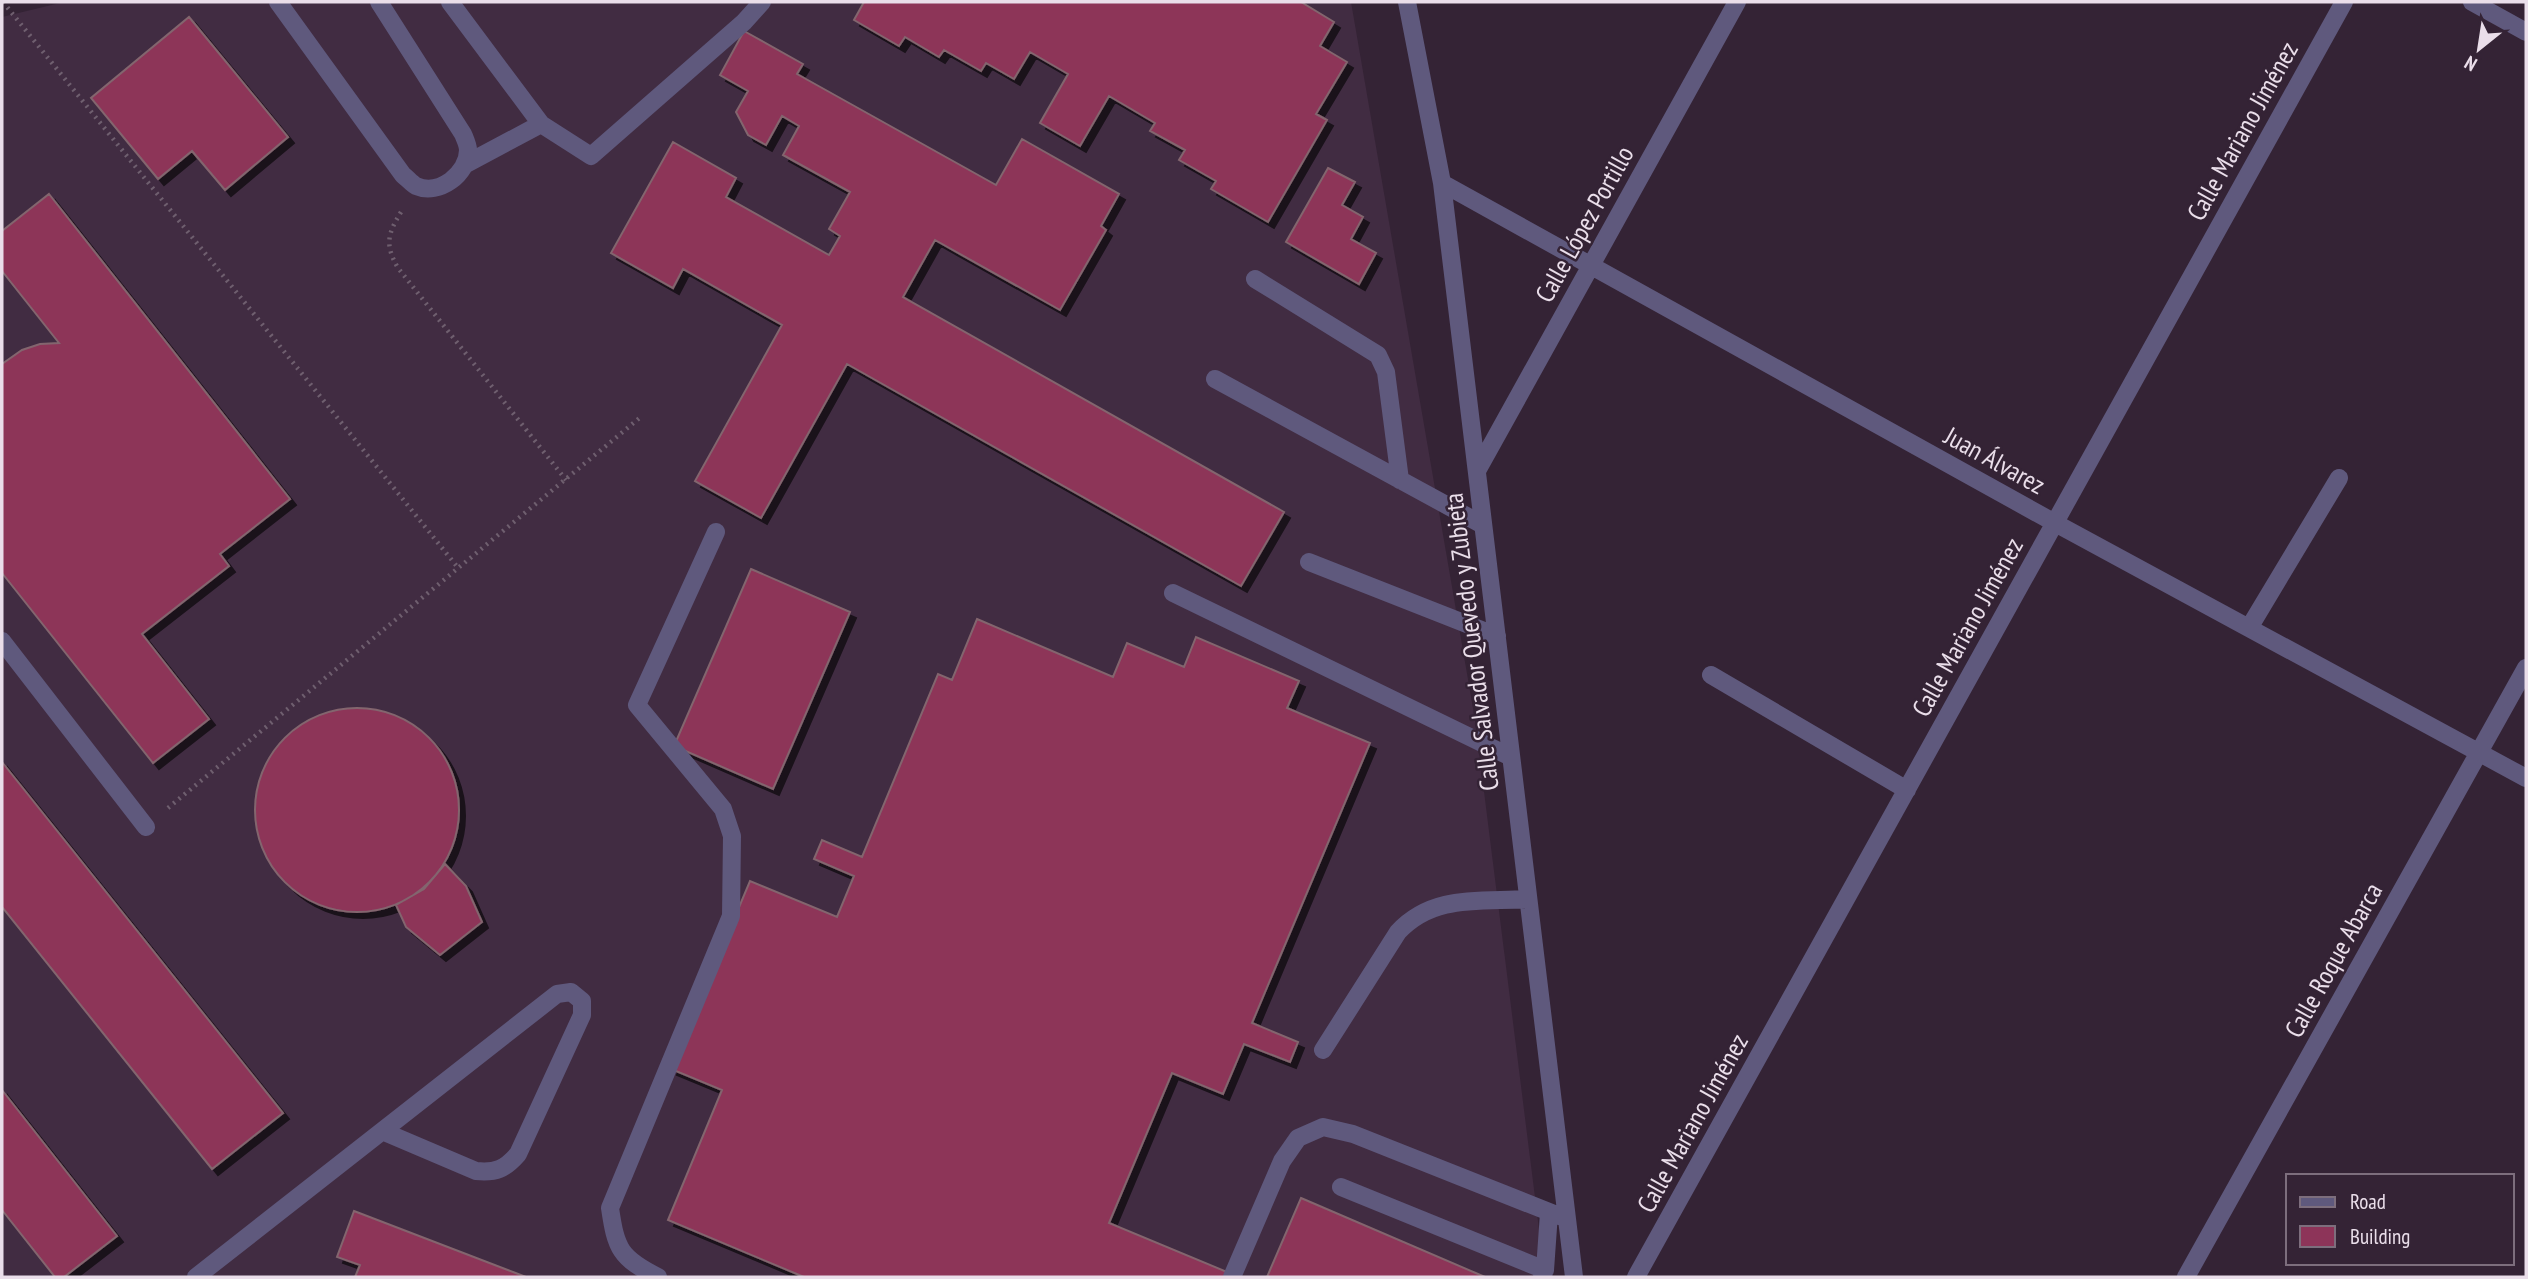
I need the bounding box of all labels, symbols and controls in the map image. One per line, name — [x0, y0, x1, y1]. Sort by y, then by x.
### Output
north arrow — [2444, 14, 2514, 84]
street label: Calle Mariano Jiménez — [2179, 36, 2305, 226]
text: N — [2460, 51, 2481, 77]
street label: Calle López Portillo — [1528, 140, 1640, 308]
street label: Juan Álvarez — [1938, 418, 2051, 501]
street label: Calle Salvador Quevedo y Zubieta — [1436, 491, 1506, 793]
street label: Calle Mariano Jiménez — [1904, 532, 2030, 722]
street label: Calle Roque Abarca — [2277, 877, 2389, 1043]
street label: Calle Mariano Jiménez — [1629, 1028, 1755, 1218]
legend — [2286, 1174, 2514, 1265]
text: Road — [2350, 1188, 2386, 1215]
text: Building — [2350, 1223, 2410, 1250]

